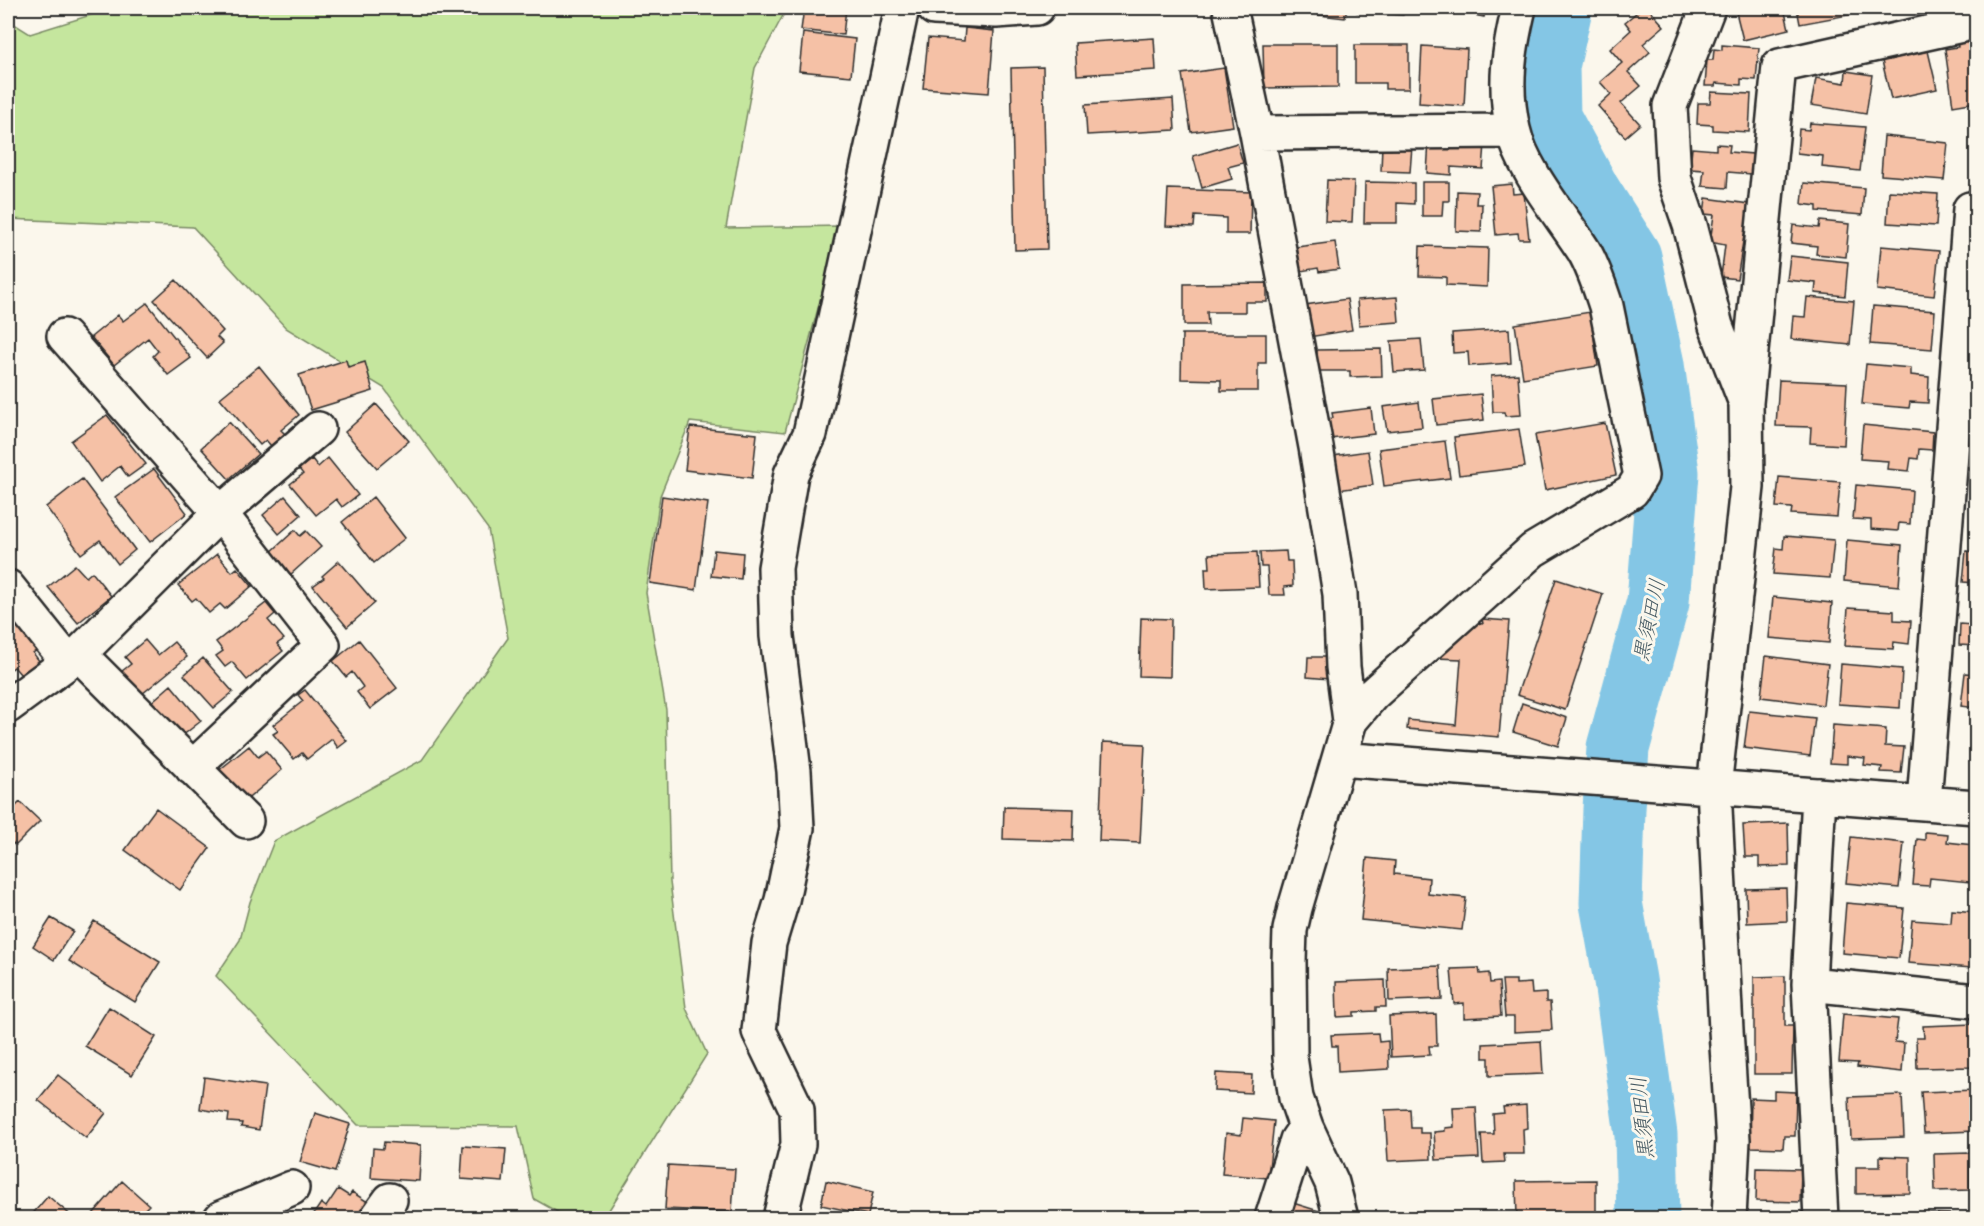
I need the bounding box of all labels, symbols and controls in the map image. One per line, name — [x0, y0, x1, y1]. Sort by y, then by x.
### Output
water label: 黒須田川 — [1627, 576, 1672, 664]
water label: 黒須田川 — [1624, 1075, 1661, 1161]

